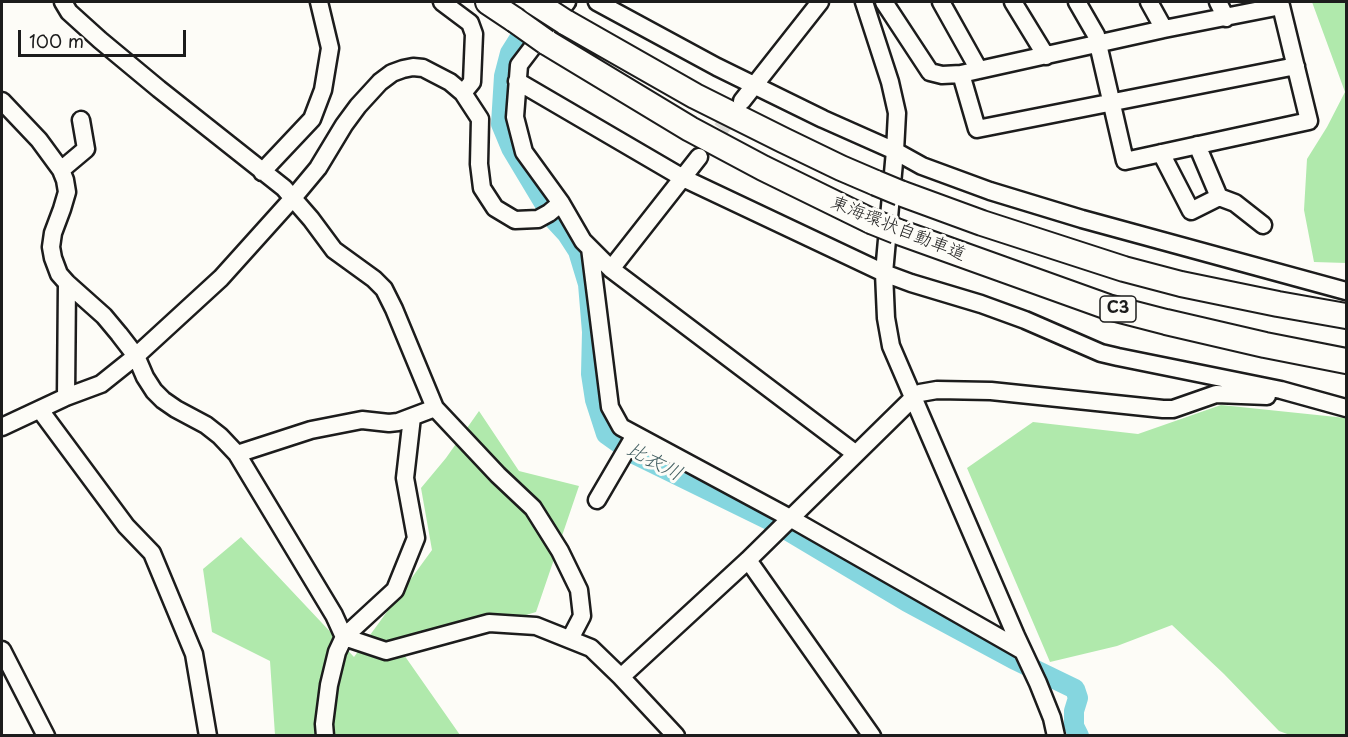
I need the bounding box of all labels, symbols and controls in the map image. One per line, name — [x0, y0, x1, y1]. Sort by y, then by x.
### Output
scale bar — [21, 18, 189, 56]
text: 100 m — [29, 27, 84, 54]
street label: 東海環状自動車道 — [827, 192, 969, 266]
road number: C3 — [1100, 296, 1136, 322]
water label: 比衣川 — [622, 437, 686, 487]

